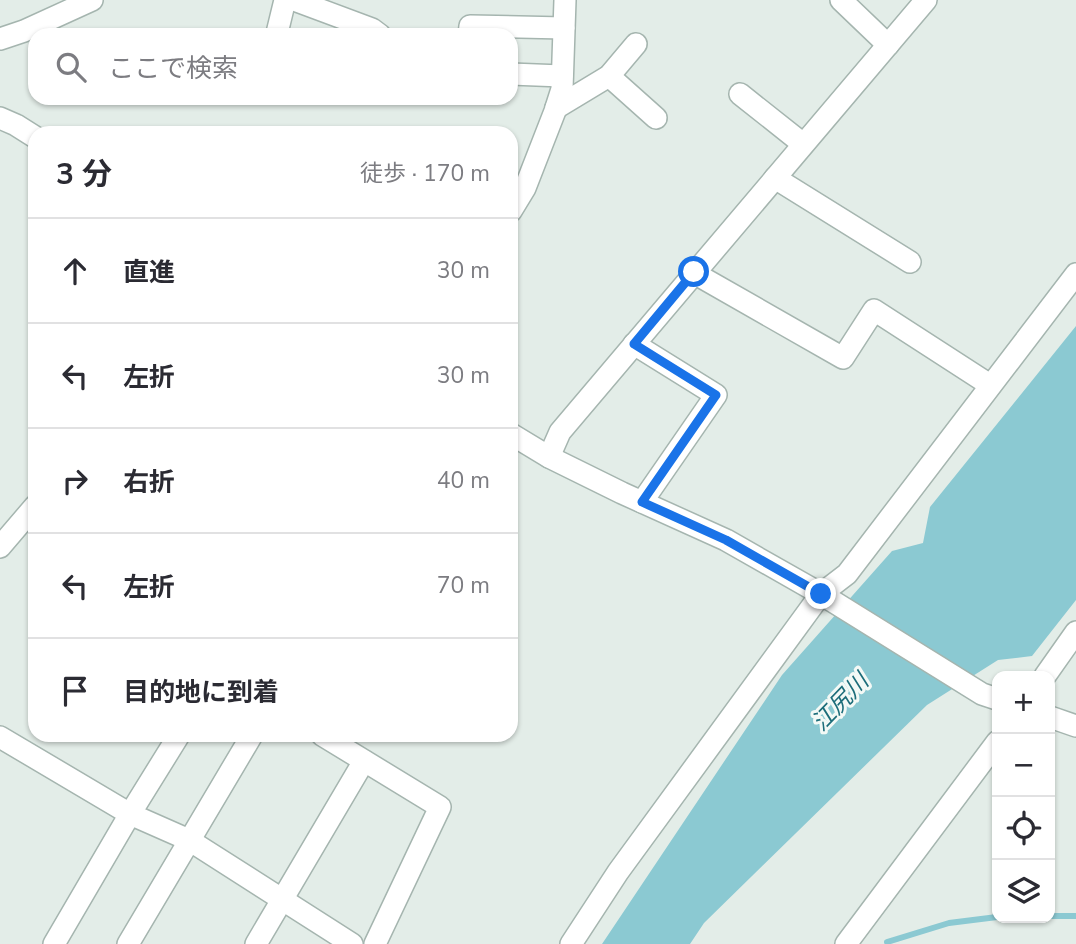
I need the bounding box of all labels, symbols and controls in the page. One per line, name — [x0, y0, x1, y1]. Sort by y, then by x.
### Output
search box — [28, 28, 518, 105]
icon: search — [52, 48, 90, 86]
text: ここで検索 — [108, 51, 238, 86]
text: 3 分 — [56, 154, 112, 195]
text: 徒歩 · 170 m — [360, 158, 490, 189]
icon: ahead — [56, 252, 94, 290]
text: 直進 — [123, 255, 175, 290]
text: 30 m — [437, 255, 490, 286]
route start — [678, 256, 709, 287]
icon: left — [56, 357, 94, 395]
text: 左折 — [123, 360, 175, 395]
text: 30 m — [437, 360, 490, 391]
icon: right — [56, 462, 94, 500]
text: 右折 — [123, 465, 175, 500]
text: 40 m — [437, 465, 490, 496]
icon: left — [56, 567, 94, 605]
text: 左折 — [123, 570, 175, 605]
text: 70 m — [437, 570, 490, 601]
route end — [805, 578, 836, 609]
water label: 江尻川 — [805, 665, 878, 738]
map controls — [992, 671, 1055, 923]
button: + — [992, 671, 1055, 734]
icon: arrive — [56, 672, 94, 710]
text: 目的地に到着 — [123, 675, 279, 710]
button: − — [992, 734, 1055, 797]
button: locate — [992, 797, 1055, 860]
button: layers — [992, 860, 1055, 923]

